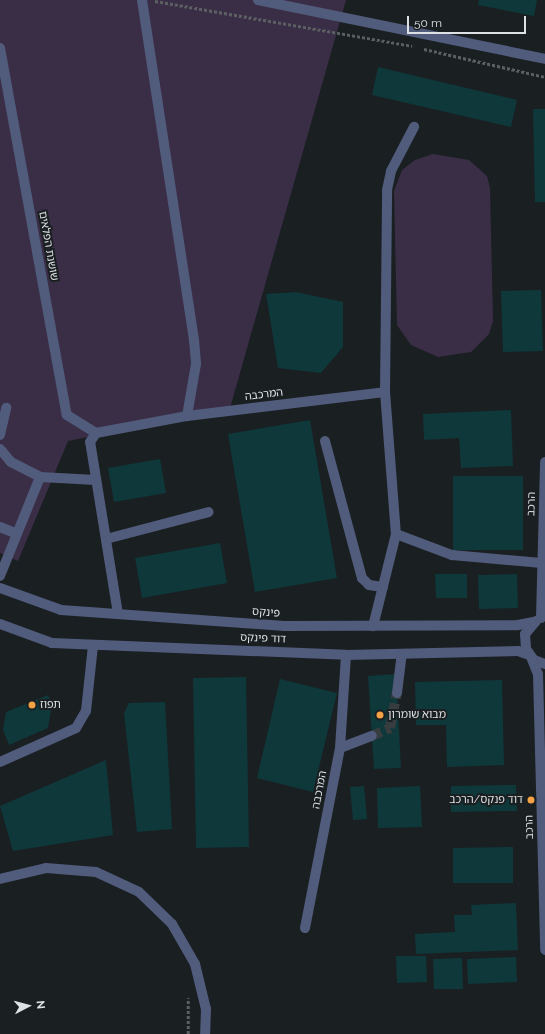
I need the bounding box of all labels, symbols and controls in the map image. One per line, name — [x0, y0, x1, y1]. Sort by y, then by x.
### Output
scale bar — [409, 8, 528, 34]
text: 50 m — [414, 16, 442, 30]
street label: שושנת הפלאים — [35, 210, 61, 282]
street label: המרכבה — [244, 386, 284, 404]
street label: הרכב — [525, 492, 539, 516]
street label: פינקס — [252, 605, 280, 621]
street label: דוד פינקס — [240, 632, 286, 646]
place label: תפוז — [40, 698, 61, 712]
marker: תפוז — [27, 700, 37, 710]
place label: מבוא שומרון — [388, 708, 446, 722]
marker: מבוא שומרון — [375, 710, 385, 720]
street label: המרכבה — [310, 770, 330, 810]
place label: דוד פנקס/הרכב — [449, 793, 523, 807]
marker: דוד פנקס/הרכב — [526, 795, 536, 805]
street label: הרכב — [523, 815, 537, 839]
north arrow — [8, 986, 48, 1026]
text: N — [34, 1000, 47, 1010]

